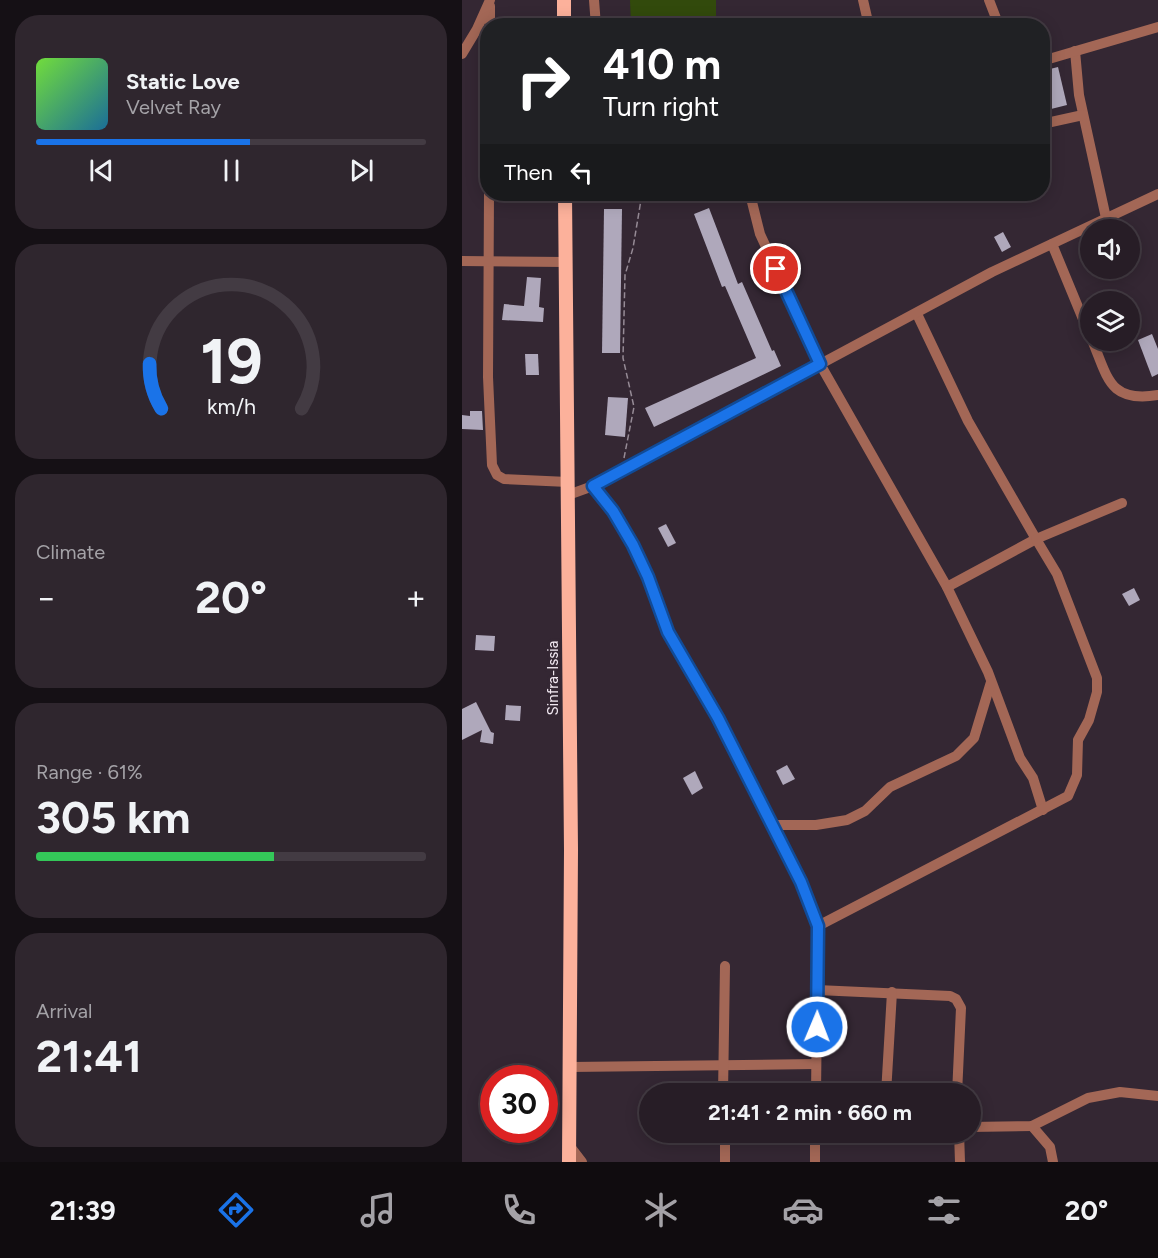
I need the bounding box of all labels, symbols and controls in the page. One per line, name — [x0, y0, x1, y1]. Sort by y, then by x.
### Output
text: 410 m — [603, 39, 721, 90]
icon: right — [504, 42, 582, 120]
text: Static Love — [126, 68, 240, 95]
text: Turn right — [603, 90, 719, 123]
text: Velvet Ray — [126, 95, 221, 119]
icon: previous — [85, 154, 118, 187]
icon: pause — [215, 154, 248, 187]
icon: next — [345, 154, 378, 187]
icon: left — [565, 156, 598, 189]
text: Then — [504, 159, 553, 186]
map controls — [1080, 219, 1140, 351]
button: sound — [1080, 219, 1140, 279]
pin — [750, 243, 801, 294]
icon: arrive — [759, 252, 792, 285]
button: layers — [1080, 291, 1140, 351]
text: 19 — [200, 324, 262, 399]
text: km/h — [207, 394, 255, 419]
text: Climate — [36, 540, 105, 564]
text: 20° — [195, 570, 267, 624]
text: − — [36, 578, 57, 617]
text: + — [405, 578, 426, 617]
street label: Sinfra-Issia — [544, 641, 562, 715]
text: Range · 61% — [36, 760, 143, 784]
text: 305 km — [36, 790, 191, 844]
position arrow — [785, 995, 849, 1059]
text: Arrival — [36, 999, 92, 1023]
text: 21:41 — [36, 1029, 142, 1083]
speed limit sign: 30 — [480, 1065, 558, 1143]
text: 21:41 · 2 min · 660 m — [708, 1099, 912, 1126]
icon: directions — [215, 1189, 257, 1231]
icon: music — [357, 1189, 399, 1231]
icon: phone — [498, 1189, 540, 1231]
icon: climate — [640, 1189, 682, 1231]
icon: car — [782, 1189, 824, 1231]
icon: filters — [923, 1189, 965, 1231]
text: 21:39 — [50, 1194, 116, 1227]
text: 20° — [1065, 1194, 1108, 1227]

